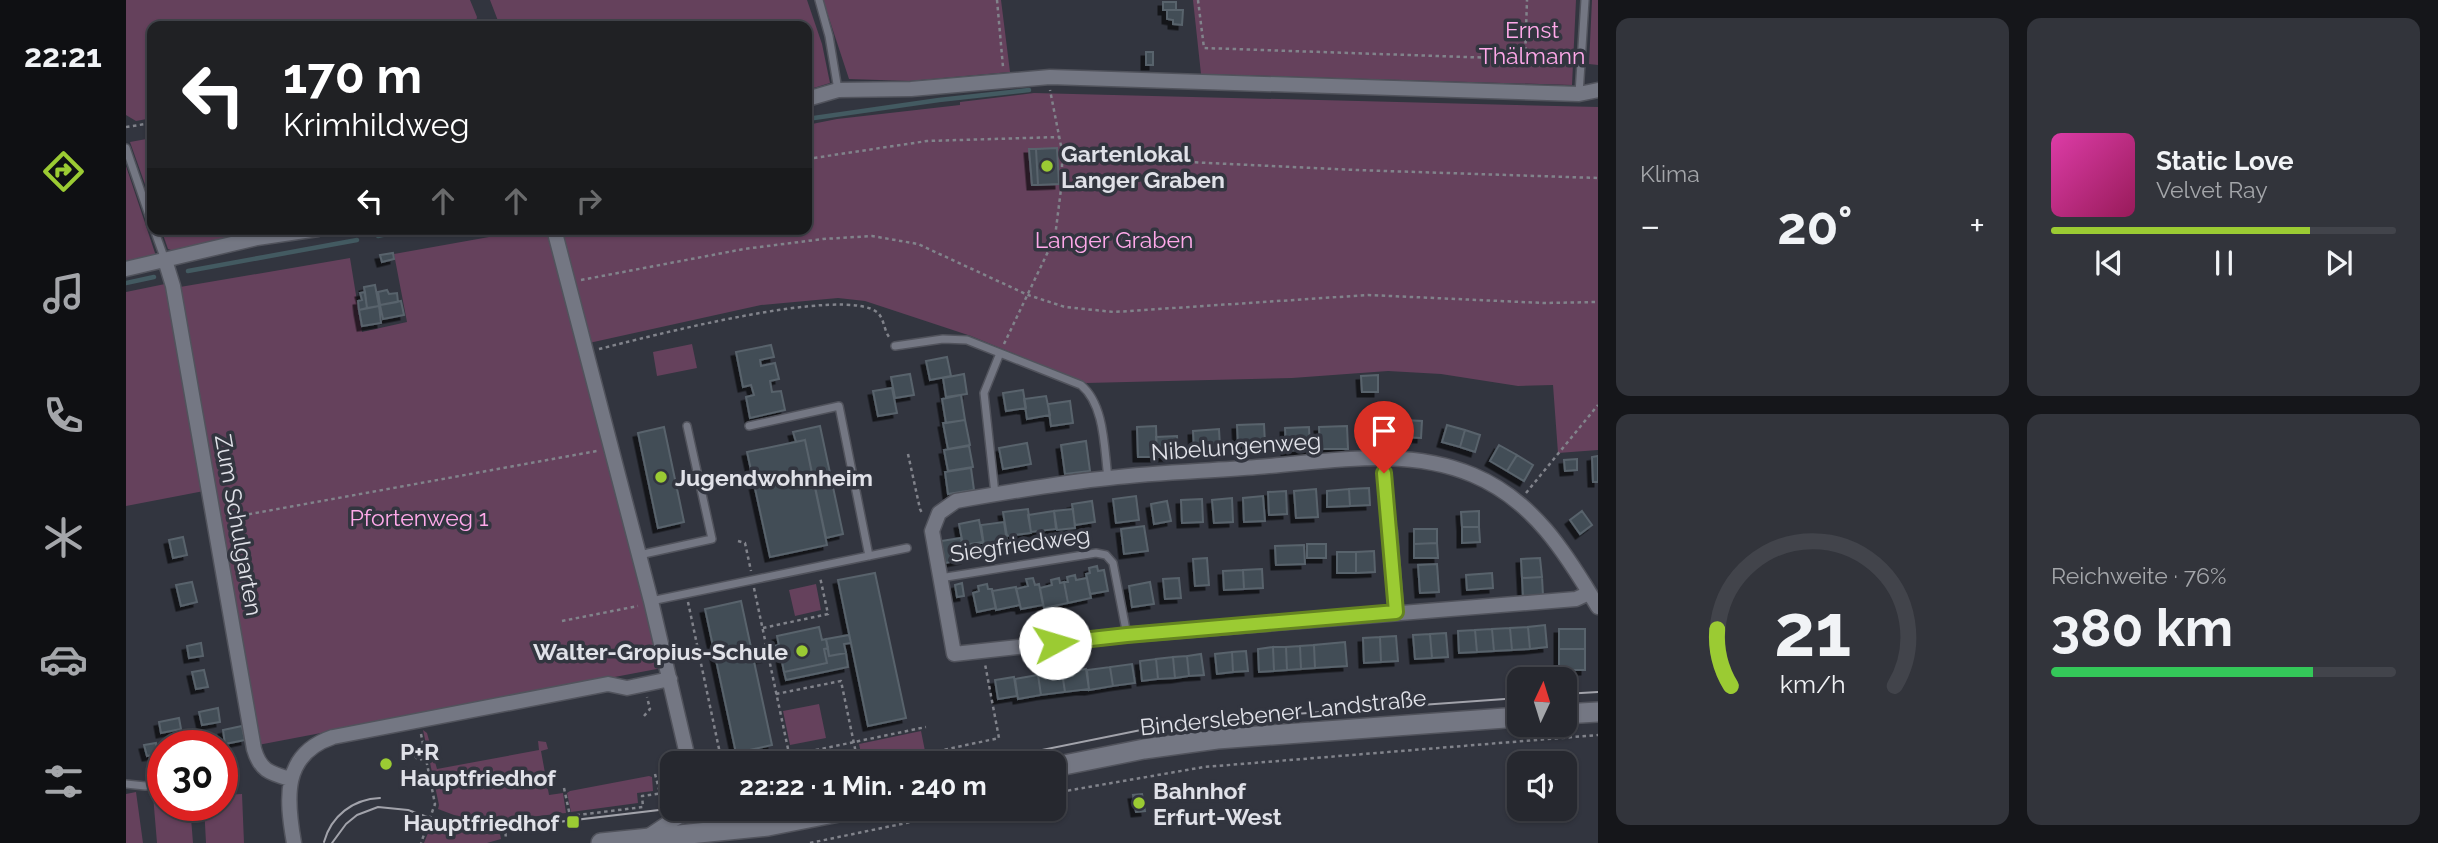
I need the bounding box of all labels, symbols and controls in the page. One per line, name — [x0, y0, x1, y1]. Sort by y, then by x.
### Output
park label: Ernst Thälmann — [1479, 16, 1585, 69]
text: 22:21 — [24, 37, 102, 74]
text: 170 m — [283, 47, 422, 104]
icon: left — [168, 49, 259, 140]
text: Krimhildweg — [283, 106, 469, 143]
place label: Gartenlokal Langer Graben — [1061, 140, 1225, 193]
text: Static Love — [2156, 146, 2294, 176]
icon: directions — [39, 147, 88, 196]
marker: Gartenlokal Langer Graben — [1039, 158, 1055, 174]
text: Klima — [1640, 160, 1700, 187]
text: Velvet Ray — [2156, 176, 2268, 203]
icon: left — [351, 182, 389, 220]
icon: ahead — [424, 182, 462, 220]
icon: ahead — [497, 182, 535, 220]
icon: right — [570, 182, 608, 220]
text: 20° — [1777, 195, 1853, 256]
text: − — [1640, 203, 1660, 248]
text: + — [1969, 203, 1985, 248]
park label: Langer Graben — [1035, 226, 1193, 253]
icon: previous — [2090, 244, 2128, 282]
icon: pause — [2205, 244, 2243, 282]
icon: next — [2320, 244, 2358, 282]
icon: music — [39, 269, 88, 318]
icon: phone — [39, 391, 88, 440]
pin — [1354, 401, 1414, 473]
icon: arrive — [1365, 412, 1403, 450]
street label: Nibelungenweg — [1150, 427, 1322, 465]
street label: Zum Schulgarten — [210, 432, 268, 618]
place label: Jugendwohnheim — [675, 464, 873, 491]
marker: Jugendwohnheim — [653, 469, 669, 485]
park label: Pfortenweg 1 — [349, 504, 489, 531]
icon: climate — [39, 513, 88, 562]
street label: Siegfriedweg — [948, 521, 1092, 567]
text: Reichweite · 76% — [2051, 562, 2226, 589]
text: 21 — [1774, 588, 1851, 673]
text: 380 km — [2051, 597, 2233, 658]
position arrow — [1018, 606, 1092, 680]
icon: car — [39, 635, 88, 684]
place label: Walter-Gropius-Schule — [533, 638, 788, 665]
marker: Walter-Gropius-Schule — [794, 643, 810, 659]
north arrow — [1507, 667, 1577, 737]
map controls — [1507, 667, 1577, 821]
text: km/h — [1780, 668, 1845, 698]
street label: Binderslebener Landstraße — [1139, 684, 1427, 740]
speed limit sign: 30 — [147, 730, 238, 821]
place label: P+R Hauptfriedhof — [400, 738, 557, 791]
button: sound — [1507, 751, 1577, 821]
marker: P+R Hauptfriedhof — [378, 756, 394, 772]
icon: filters — [39, 757, 88, 806]
text: 22:22 · 1 Min. · 240 m — [739, 771, 987, 801]
place label: Bahnhof Erfurt-West — [1153, 777, 1282, 830]
marker: Bahnhof Erfurt-West — [1131, 795, 1147, 811]
place label: Hauptfriedhof — [403, 809, 560, 836]
marker: Hauptfriedhof — [565, 814, 581, 830]

